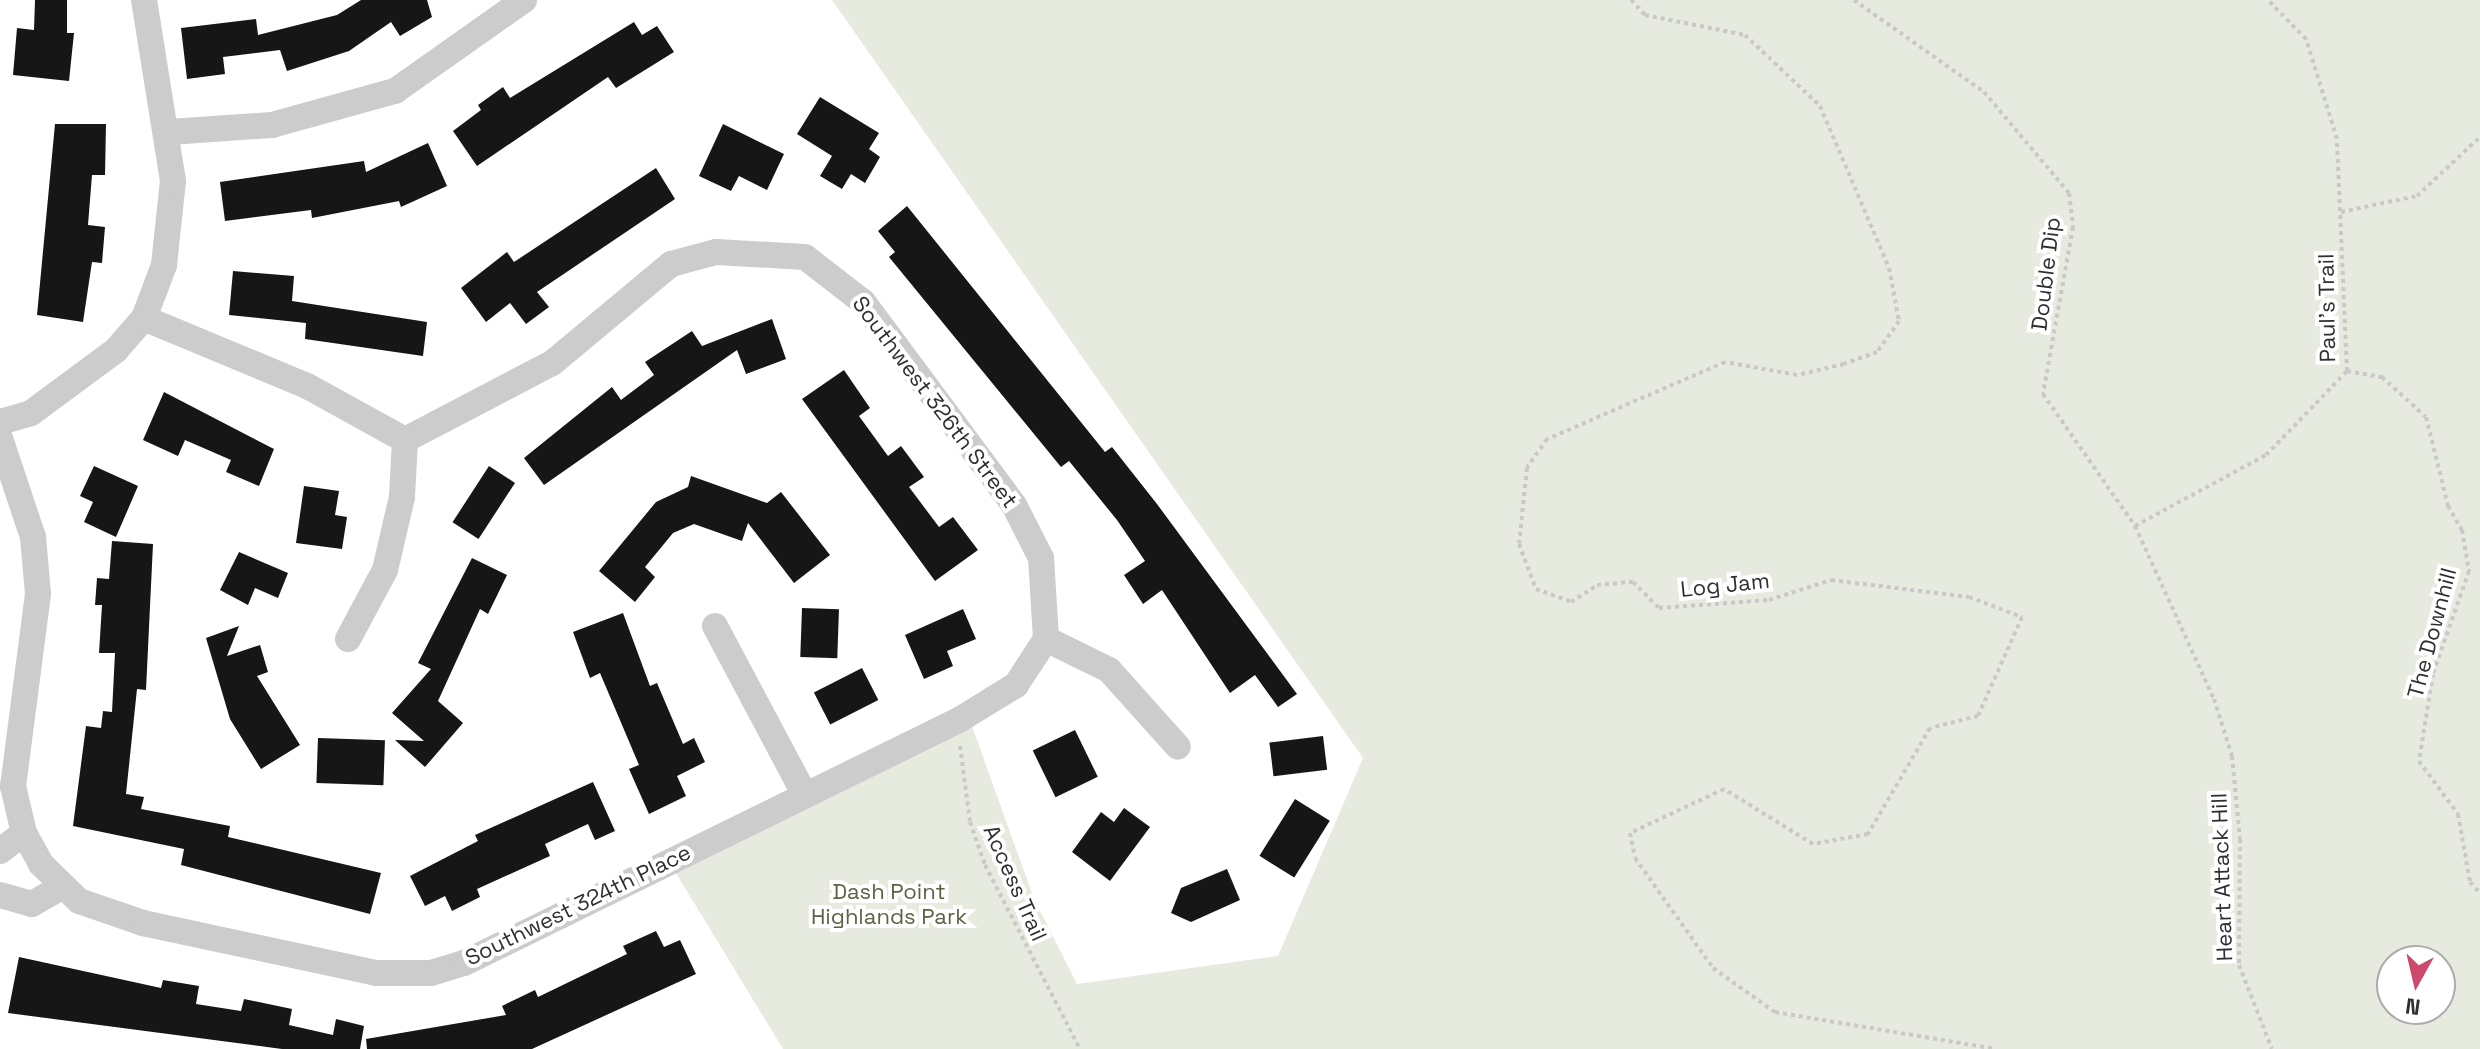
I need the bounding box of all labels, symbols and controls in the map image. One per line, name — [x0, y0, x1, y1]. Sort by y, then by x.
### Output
street label: Double Dip — [2026, 216, 2066, 332]
street label: Paul's Trail — [2313, 253, 2341, 363]
street label: Southwest 326th Street — [847, 291, 1023, 513]
street label: The Downhill — [2402, 565, 2462, 701]
street label: Log Jam — [1679, 567, 1771, 603]
street label: Heart Attack Hill — [2206, 792, 2238, 962]
street label: Access Trail — [978, 821, 1052, 945]
street label: Southwest 324th Place — [461, 839, 695, 971]
park label: Dash Point Highlands Park — [811, 878, 967, 930]
north arrow — [2376, 945, 2456, 1025]
text: N — [2404, 992, 2422, 1022]

